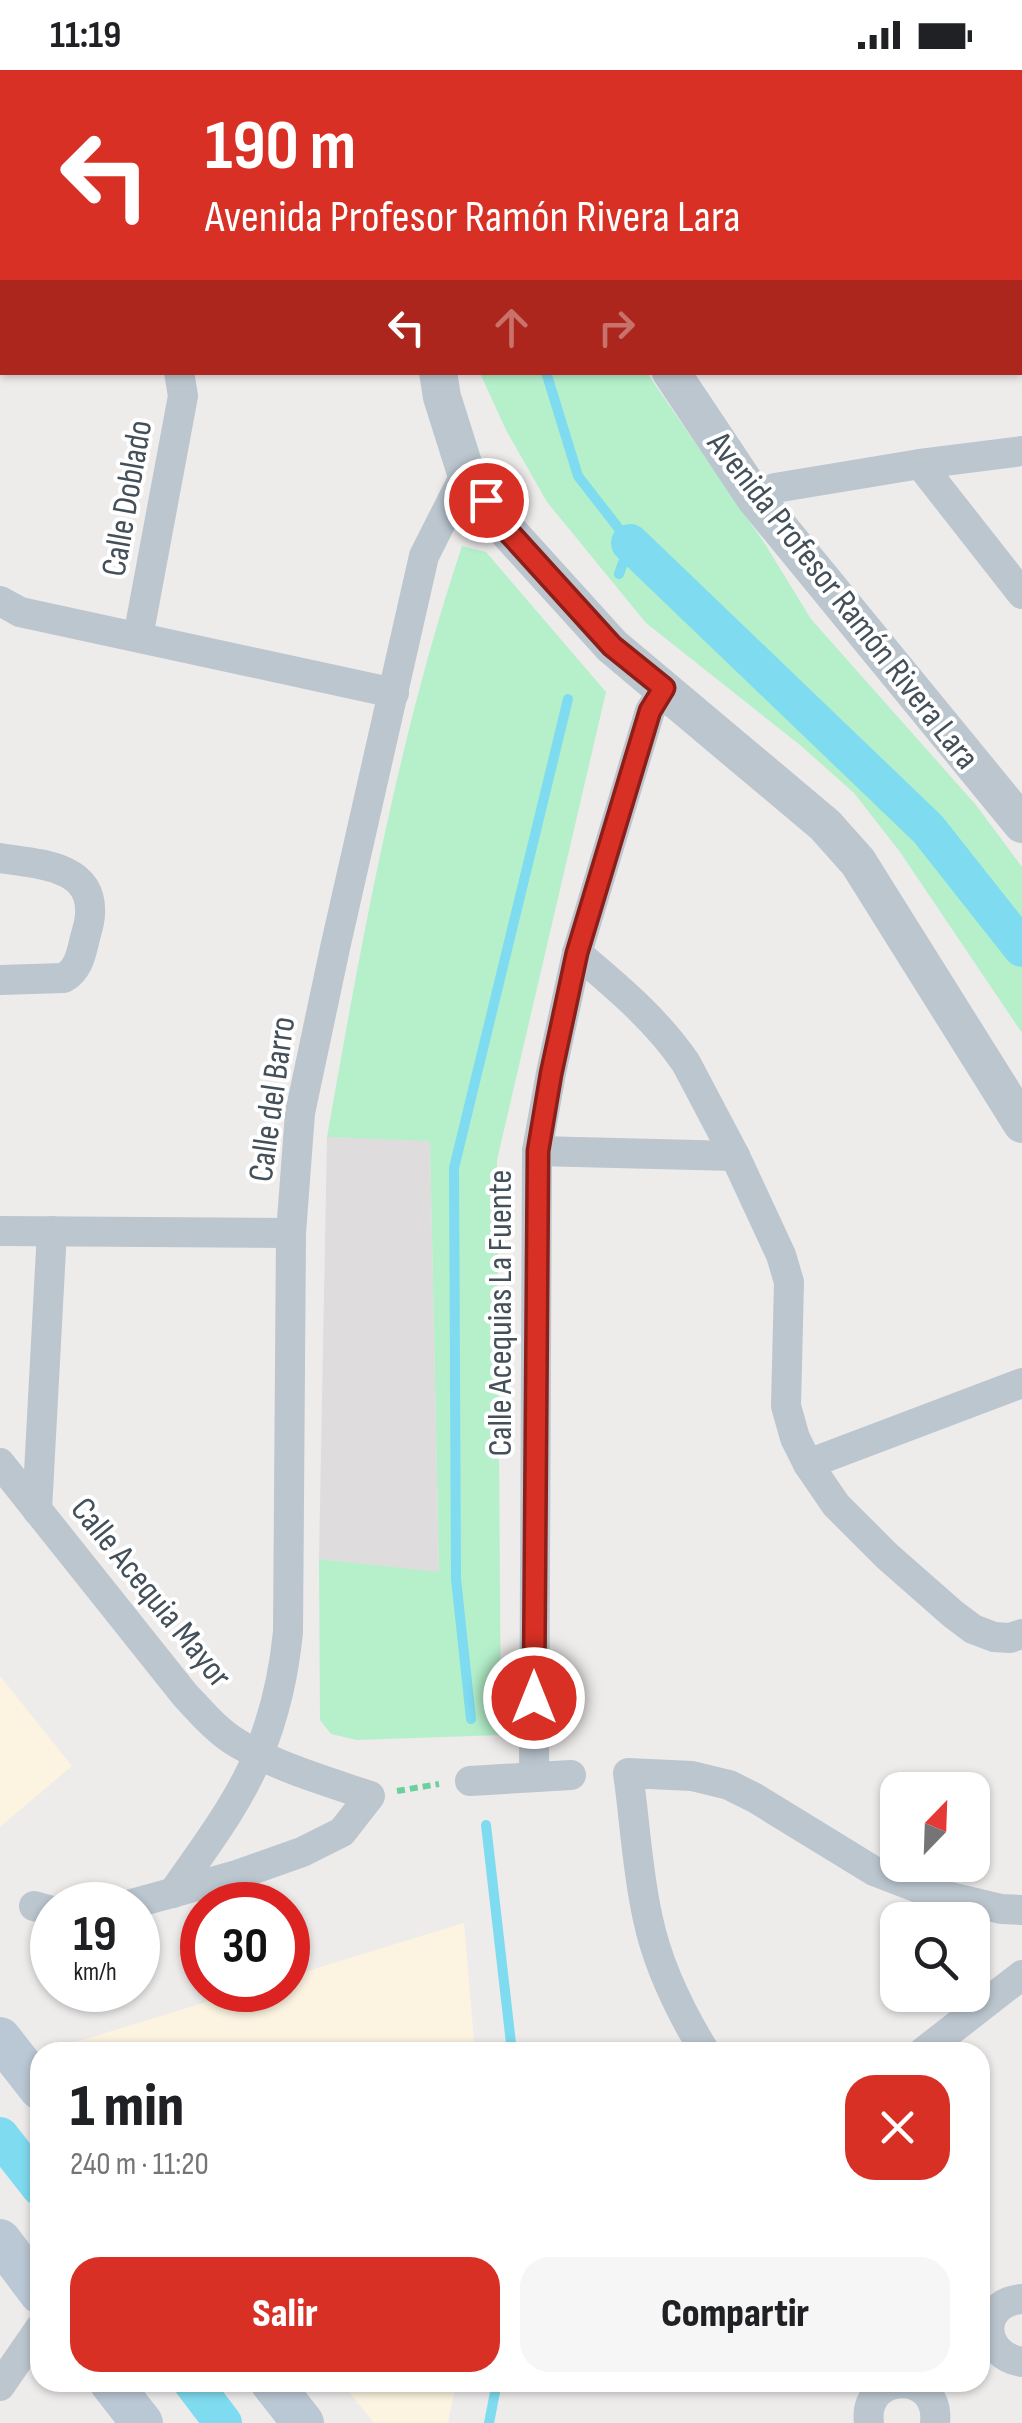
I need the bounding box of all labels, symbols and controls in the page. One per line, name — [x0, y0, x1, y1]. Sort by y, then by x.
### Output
text: 11:19 — [50, 13, 121, 58]
text: 190 m — [205, 105, 356, 189]
icon: left — [40, 110, 170, 240]
text: Avenida Profesor Ramón Rivera Lara — [205, 190, 740, 245]
icon: left — [379, 300, 434, 355]
icon: ahead — [484, 300, 539, 355]
icon: right — [589, 300, 644, 355]
street label: Calle Doblado — [93, 417, 162, 580]
street label: Avenida Profesor Ramón Rivera Lara — [697, 423, 988, 778]
pin — [444, 458, 529, 543]
icon: arrive — [459, 473, 514, 528]
street label: Calle del Barro — [240, 1014, 305, 1185]
street label: Calle Acequias La Fuente — [479, 1170, 522, 1456]
street label: Calle Acequia Mayor — [61, 1489, 241, 1697]
position arrow — [482, 1646, 586, 1750]
north arrow — [880, 1772, 990, 1882]
map controls — [880, 1772, 990, 2012]
speed limit sign: 30 — [180, 1882, 310, 2012]
button: search — [880, 1902, 990, 2012]
text: 19 — [73, 1905, 117, 1965]
text: km/h — [73, 1957, 117, 1988]
text: 1 min — [70, 2071, 184, 2143]
button: close — [845, 2075, 950, 2180]
text: 240 m · 11:20 — [70, 2145, 209, 2184]
button: Salir — [70, 2257, 500, 2372]
button: Compartir — [520, 2257, 950, 2372]

